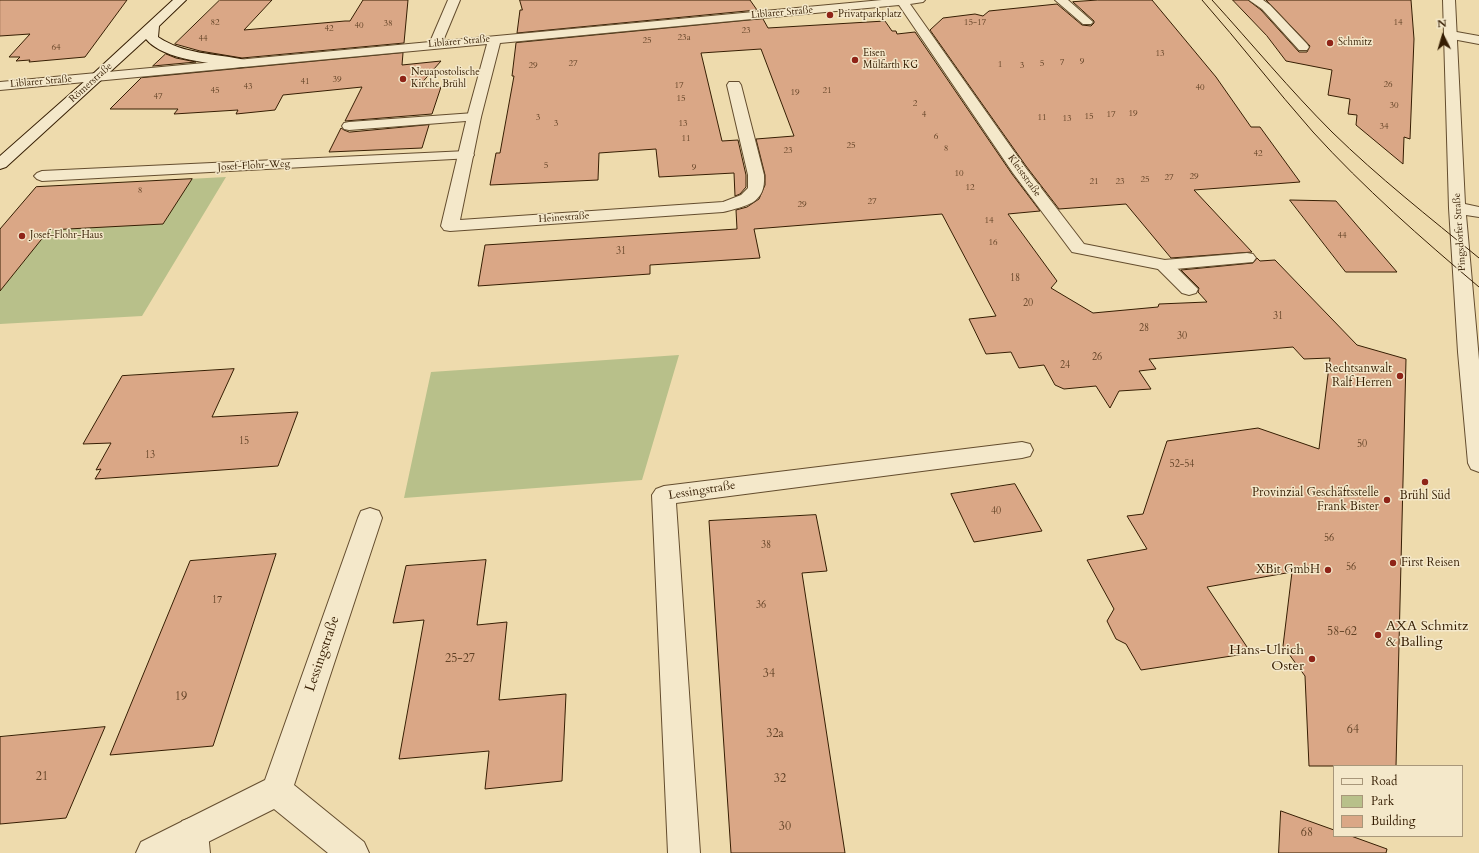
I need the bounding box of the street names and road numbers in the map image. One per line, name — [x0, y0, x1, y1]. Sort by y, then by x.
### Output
street label: Liblarer Straße — [750, 4, 814, 22]
street label: Liblarer Straße — [427, 33, 491, 51]
street label: Römerstraße — [67, 60, 115, 106]
street label: Liblarer Straße — [9, 73, 73, 91]
street label: Kleiststraße — [1005, 153, 1043, 199]
street label: Josef-Flohr-Weg — [217, 158, 291, 174]
street label: Pingsdorfer Straße — [1451, 193, 1469, 271]
street label: Heinestraße — [538, 210, 590, 226]
street label: Lessingstraße — [667, 479, 737, 503]
street label: Lessingstraße — [302, 614, 344, 694]

